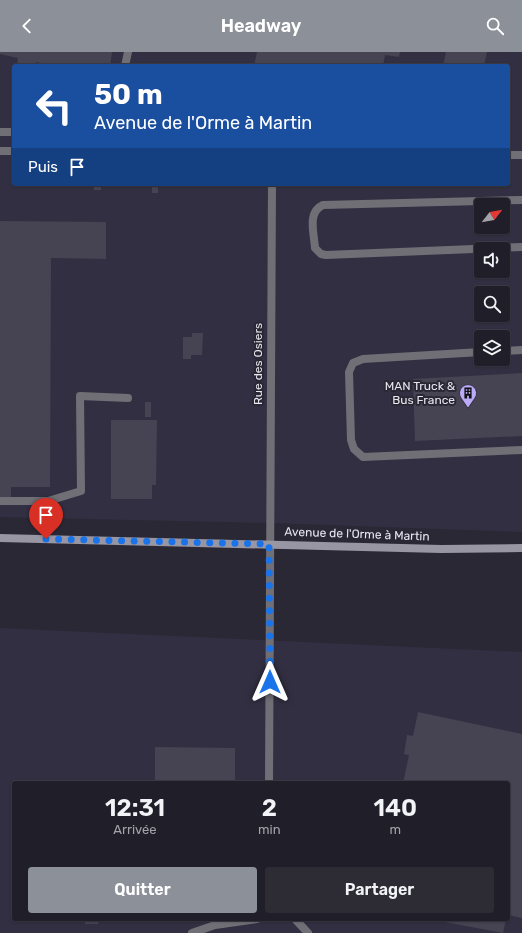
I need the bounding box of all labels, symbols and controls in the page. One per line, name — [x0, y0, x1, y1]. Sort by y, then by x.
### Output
icon: back — [16, 15, 38, 37]
text: Headway — [221, 15, 301, 37]
icon: search — [484, 15, 506, 37]
text: 50 m — [94, 78, 163, 111]
icon: left — [28, 80, 80, 132]
text: Avenue de l'Orme à Martin — [94, 112, 312, 134]
icon: arrive — [66, 156, 88, 178]
text: Puis — [28, 158, 58, 176]
north arrow — [474, 198, 510, 234]
map controls — [474, 198, 510, 366]
button: sound — [474, 242, 510, 278]
button: search — [474, 286, 510, 322]
street label: Rue des Osiers — [251, 323, 265, 405]
button: layers — [474, 330, 510, 366]
place label: MAN Truck & Bus France — [385, 379, 456, 407]
building icon: MAN Truck & Bus France — [458, 383, 478, 408]
pin — [29, 498, 63, 539]
icon: arrive — [35, 504, 57, 526]
street label: Avenue de l'Orme à Martin — [284, 524, 430, 544]
position arrow — [249, 661, 291, 703]
text: 12:31 — [105, 794, 165, 822]
text: 2 — [262, 794, 277, 822]
text: 140 — [374, 794, 417, 822]
text: Arrivée — [113, 822, 157, 837]
text: min — [258, 822, 281, 837]
text: m — [390, 822, 401, 837]
button: Quitter — [28, 867, 257, 913]
button: Partager — [265, 867, 494, 913]

